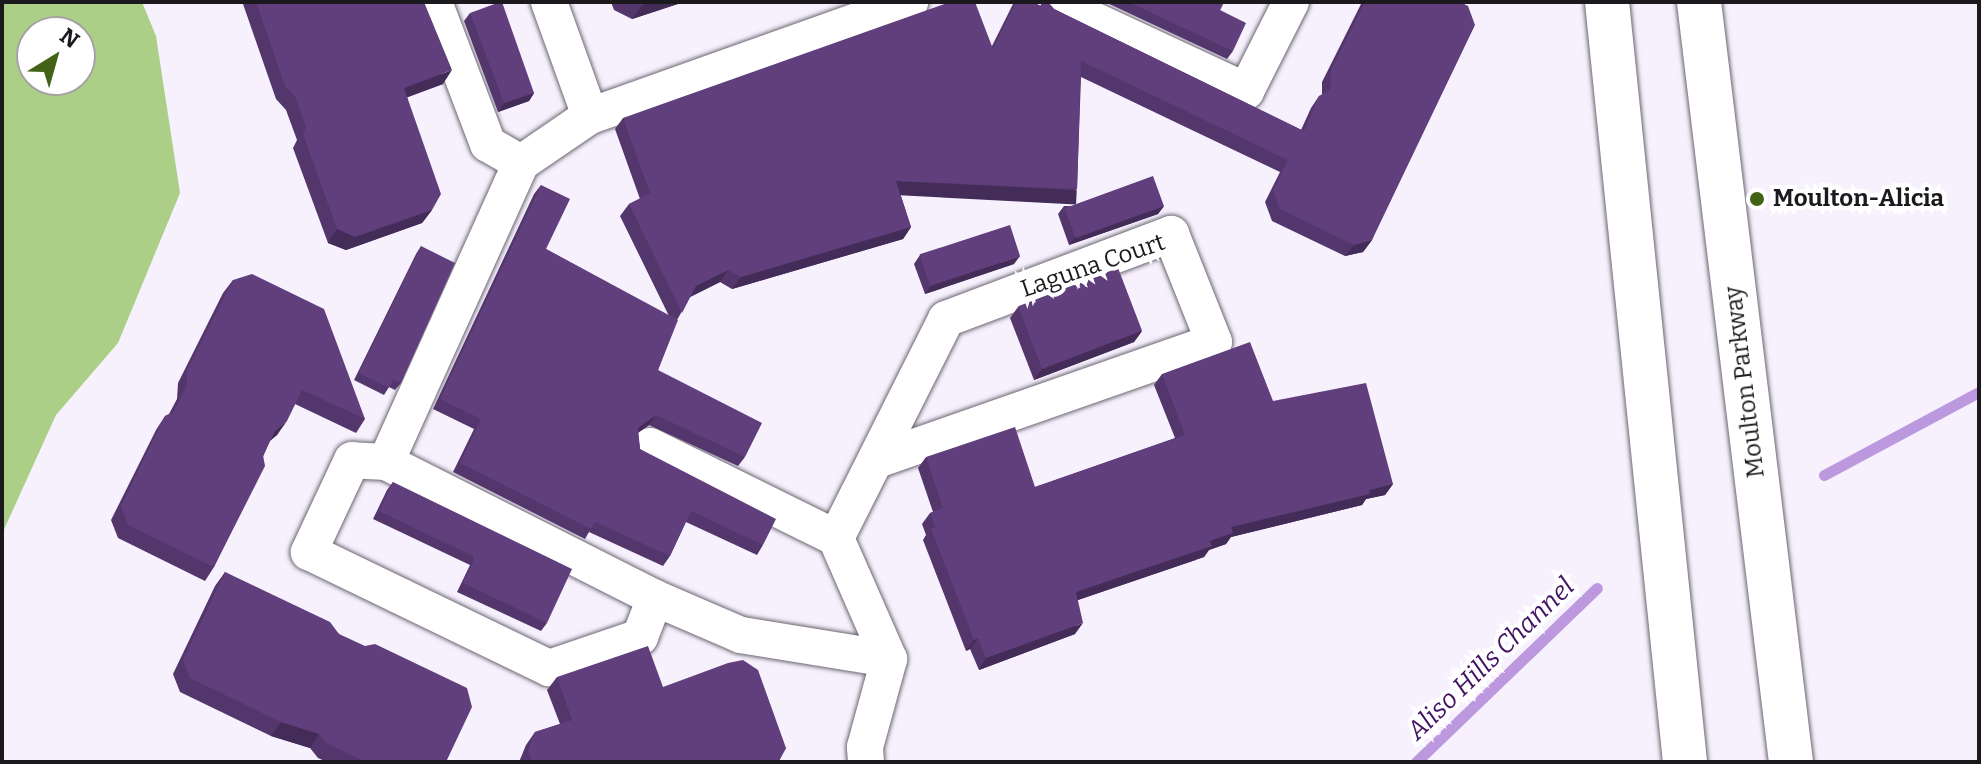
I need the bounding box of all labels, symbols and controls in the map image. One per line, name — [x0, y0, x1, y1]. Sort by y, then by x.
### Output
north arrow — [16, 16, 96, 96]
text: N — [55, 22, 84, 54]
place label: Moulton-Alicia — [1773, 185, 1944, 213]
marker: Moulton-Alicia — [1748, 190, 1766, 208]
street label: Laguna Court — [1017, 228, 1169, 304]
street label: Moulton Parkway — [1719, 285, 1771, 479]
water label: Aliso Hills Channel — [1401, 571, 1581, 747]

